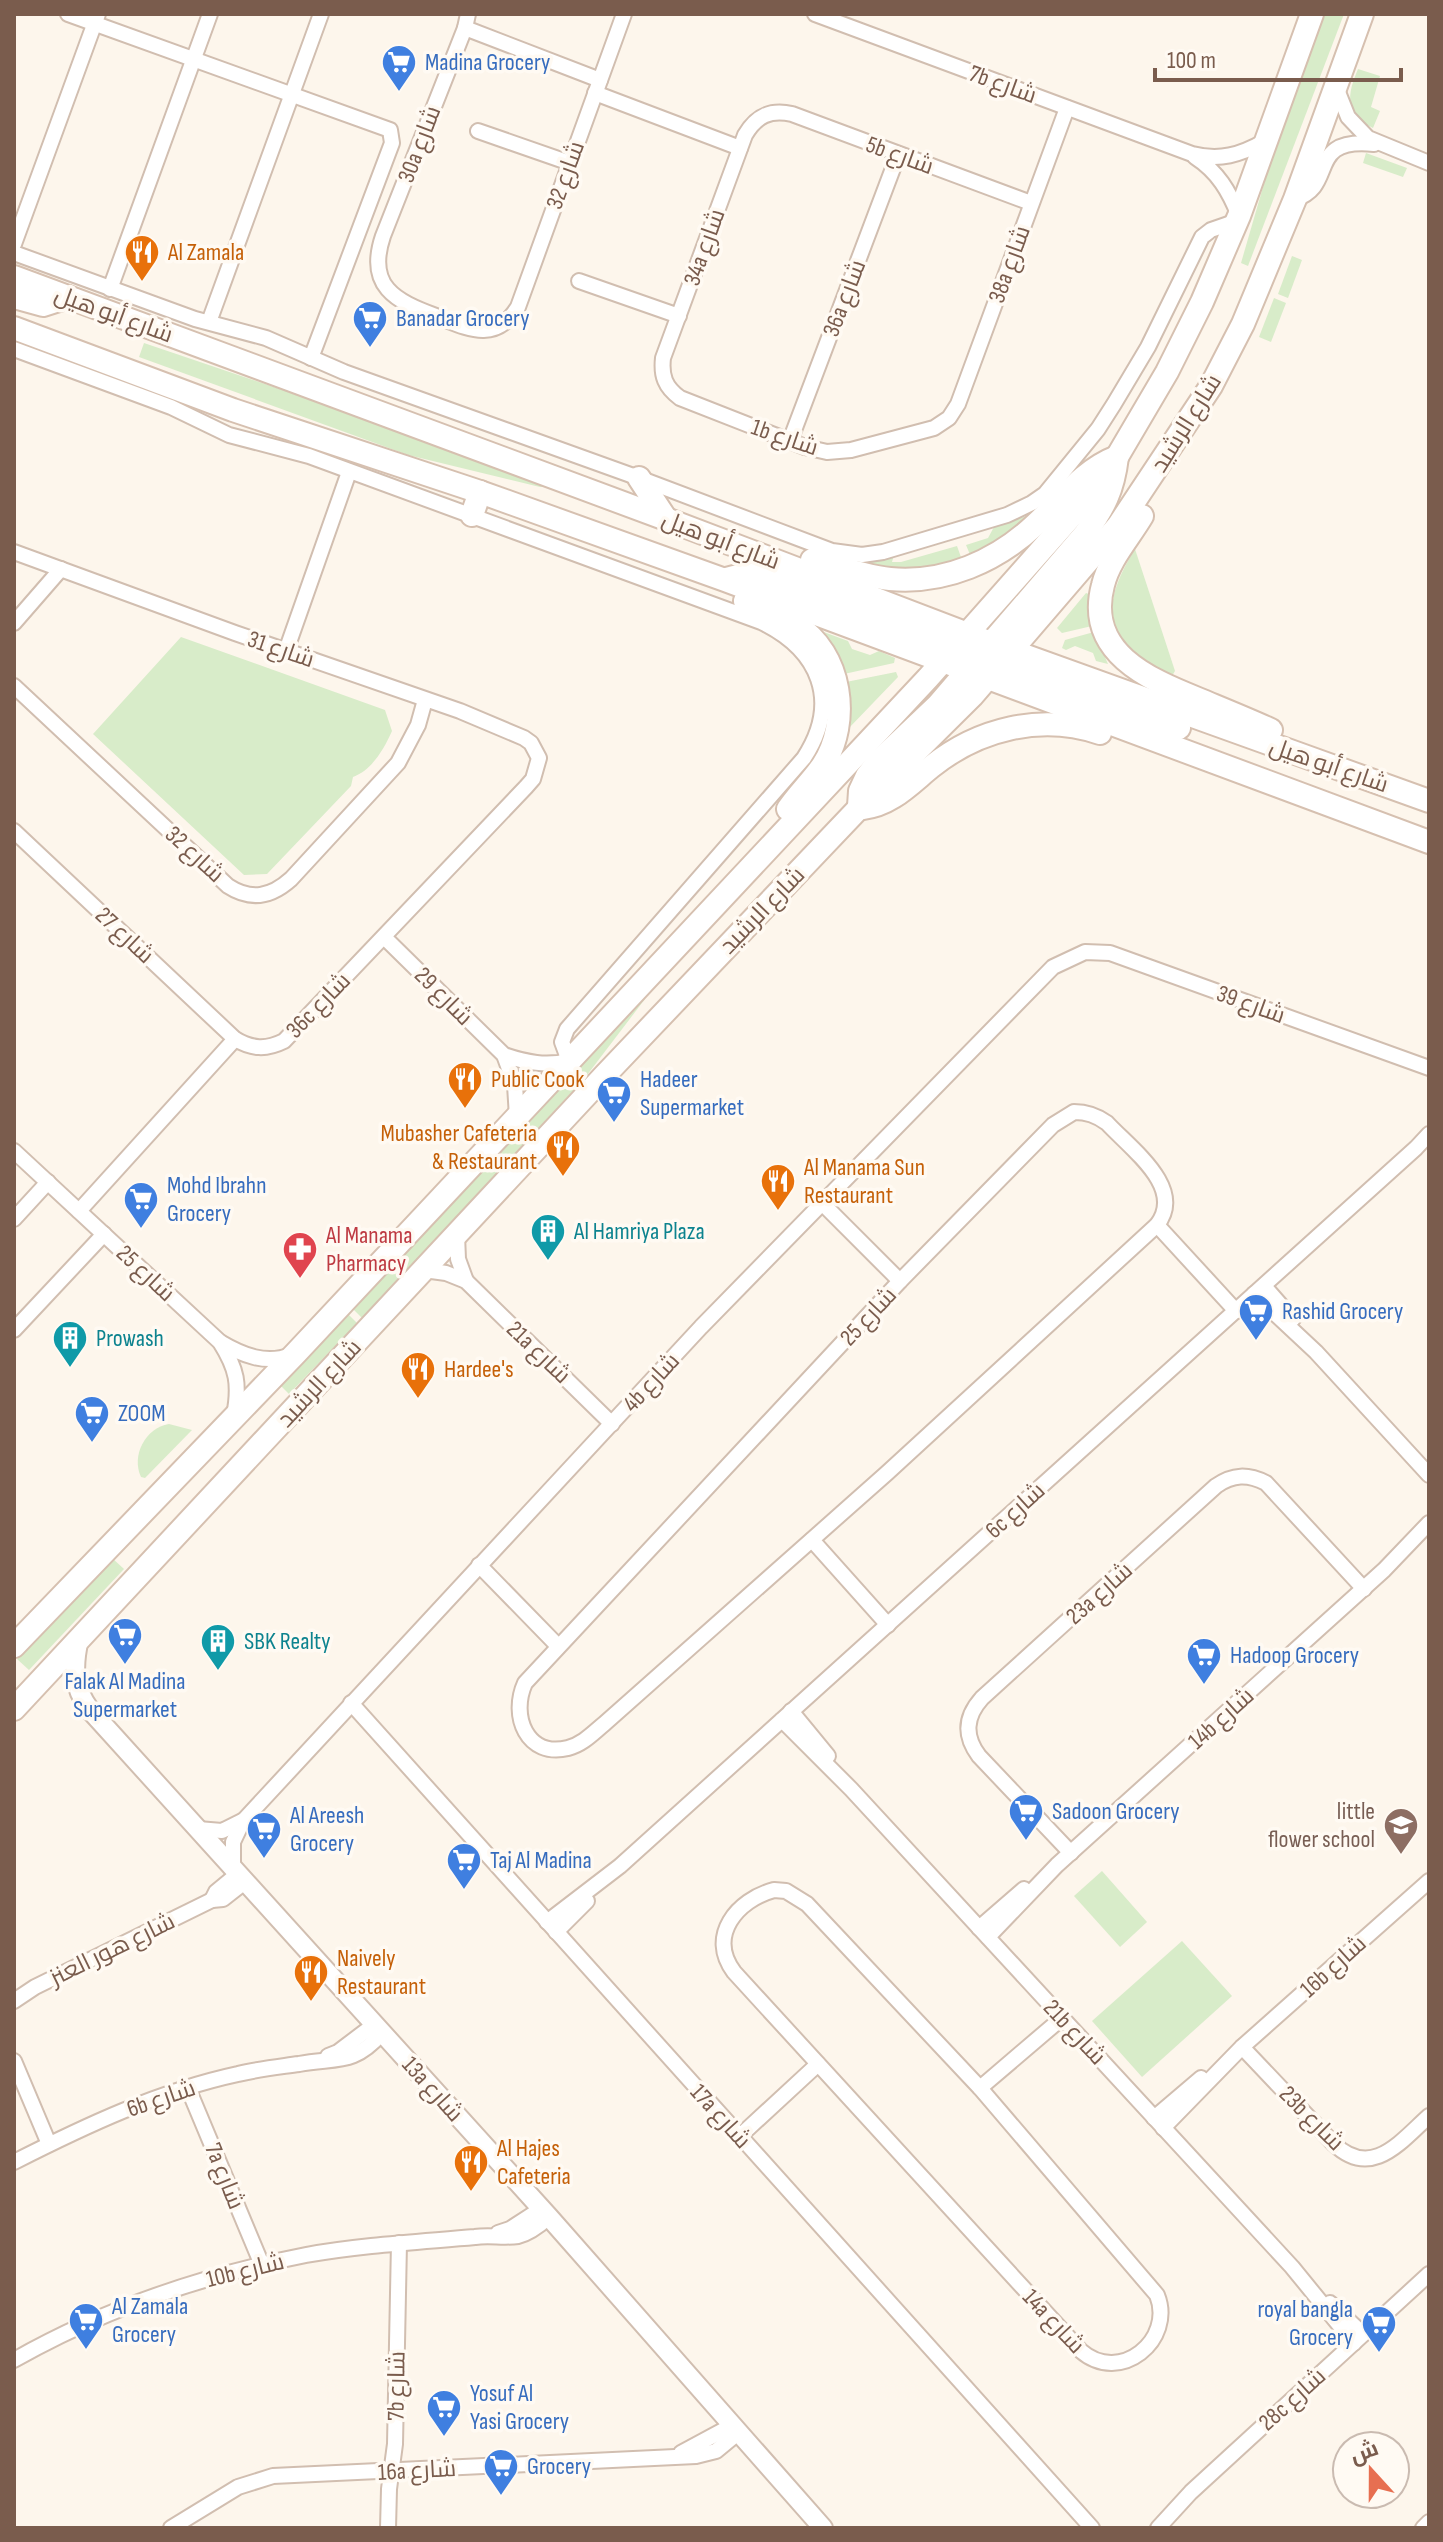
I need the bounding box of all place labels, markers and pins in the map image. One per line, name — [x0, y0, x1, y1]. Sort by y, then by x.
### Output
supermarket icon: Madina Grocery — [380, 43, 418, 93]
place label: Madina Grocery — [425, 48, 550, 77]
restaurant icon: Al Zamala — [123, 233, 161, 283]
place label: Al Zamala — [167, 238, 244, 267]
supermarket icon: Banadar Grocery — [351, 299, 389, 349]
place label: Banadar Grocery — [396, 304, 529, 333]
restaurant icon: Public Cook — [446, 1060, 484, 1110]
place label: Public Cook — [491, 1065, 584, 1094]
place label: Hadeer Supermarket — [640, 1065, 744, 1122]
supermarket icon: Hadeer Supermarket — [595, 1074, 633, 1124]
place label: Mubasher Cafeteria & Restaurant — [380, 1119, 537, 1176]
restaurant icon: Mubasher Cafeteria & Restaurant — [544, 1128, 582, 1178]
place label: Al Manama Sun Restaurant — [803, 1153, 925, 1210]
restaurant icon: Al Manama Sun Restaurant — [759, 1162, 797, 1212]
place label: Mohd Ibrahn Grocery — [167, 1171, 266, 1228]
supermarket icon: Mohd Ibrahn Grocery — [122, 1180, 160, 1230]
building icon: Al Hamriya Plaza — [529, 1212, 567, 1262]
place label: Al Hamriya Plaza — [573, 1217, 705, 1246]
place label: Al Manama Pharmacy — [325, 1221, 413, 1278]
pharmacy icon: Al Manama Pharmacy — [281, 1230, 319, 1280]
supermarket icon: Rashid Grocery — [1237, 1292, 1275, 1342]
place label: Rashid Grocery — [1282, 1297, 1403, 1326]
building icon: Prowash — [51, 1319, 89, 1369]
place label: Prowash — [96, 1324, 164, 1353]
restaurant icon: Hardee's — [399, 1350, 437, 1400]
place label: Hardee's — [444, 1355, 514, 1384]
supermarket icon: ZOOM — [73, 1394, 111, 1444]
place label: ZOOM — [118, 1399, 166, 1428]
supermarket icon: Falak Al Madina Supermarket — [106, 1616, 144, 1666]
building icon: SBK Realty — [199, 1622, 237, 1672]
place label: SBK Realty — [244, 1627, 330, 1656]
supermarket icon: Hadoop Grocery — [1185, 1636, 1223, 1686]
place label: Hadoop Grocery — [1230, 1641, 1359, 1670]
place label: Falak Al Madina Supermarket — [65, 1667, 185, 1724]
supermarket icon: Sadoon Grocery — [1007, 1792, 1045, 1842]
place label: Sadoon Grocery — [1052, 1797, 1180, 1826]
place label: little flower school — [1268, 1797, 1375, 1854]
place label: Al Areesh Grocery — [289, 1801, 364, 1858]
school or university icon: little flower school — [1382, 1806, 1420, 1856]
supermarket icon: Al Areesh Grocery — [245, 1810, 283, 1860]
supermarket icon: Taj Al Madina — [445, 1841, 483, 1891]
place label: Taj Al Madina — [490, 1846, 592, 1875]
place label: Naively Restaurant — [337, 1944, 426, 2001]
restaurant icon: Naively Restaurant — [292, 1953, 330, 2003]
place label: Al Hajes Cafeteria — [496, 2134, 571, 2191]
restaurant icon: Al Hajes Cafeteria — [452, 2143, 490, 2193]
place label: Al Zamala Grocery — [111, 2292, 188, 2349]
place label: royal bangla Grocery — [1258, 2295, 1353, 2352]
supermarket icon: Al Zamala Grocery — [67, 2301, 105, 2351]
supermarket icon: royal bangla Grocery — [1360, 2304, 1398, 2354]
place label: Yosuf Al Yasi Grocery — [470, 2379, 569, 2436]
supermarket icon: Yosuf Al Yasi Grocery — [425, 2388, 463, 2438]
supermarket icon: Grocery — [482, 2447, 520, 2497]
place label: Grocery — [527, 2452, 591, 2481]

